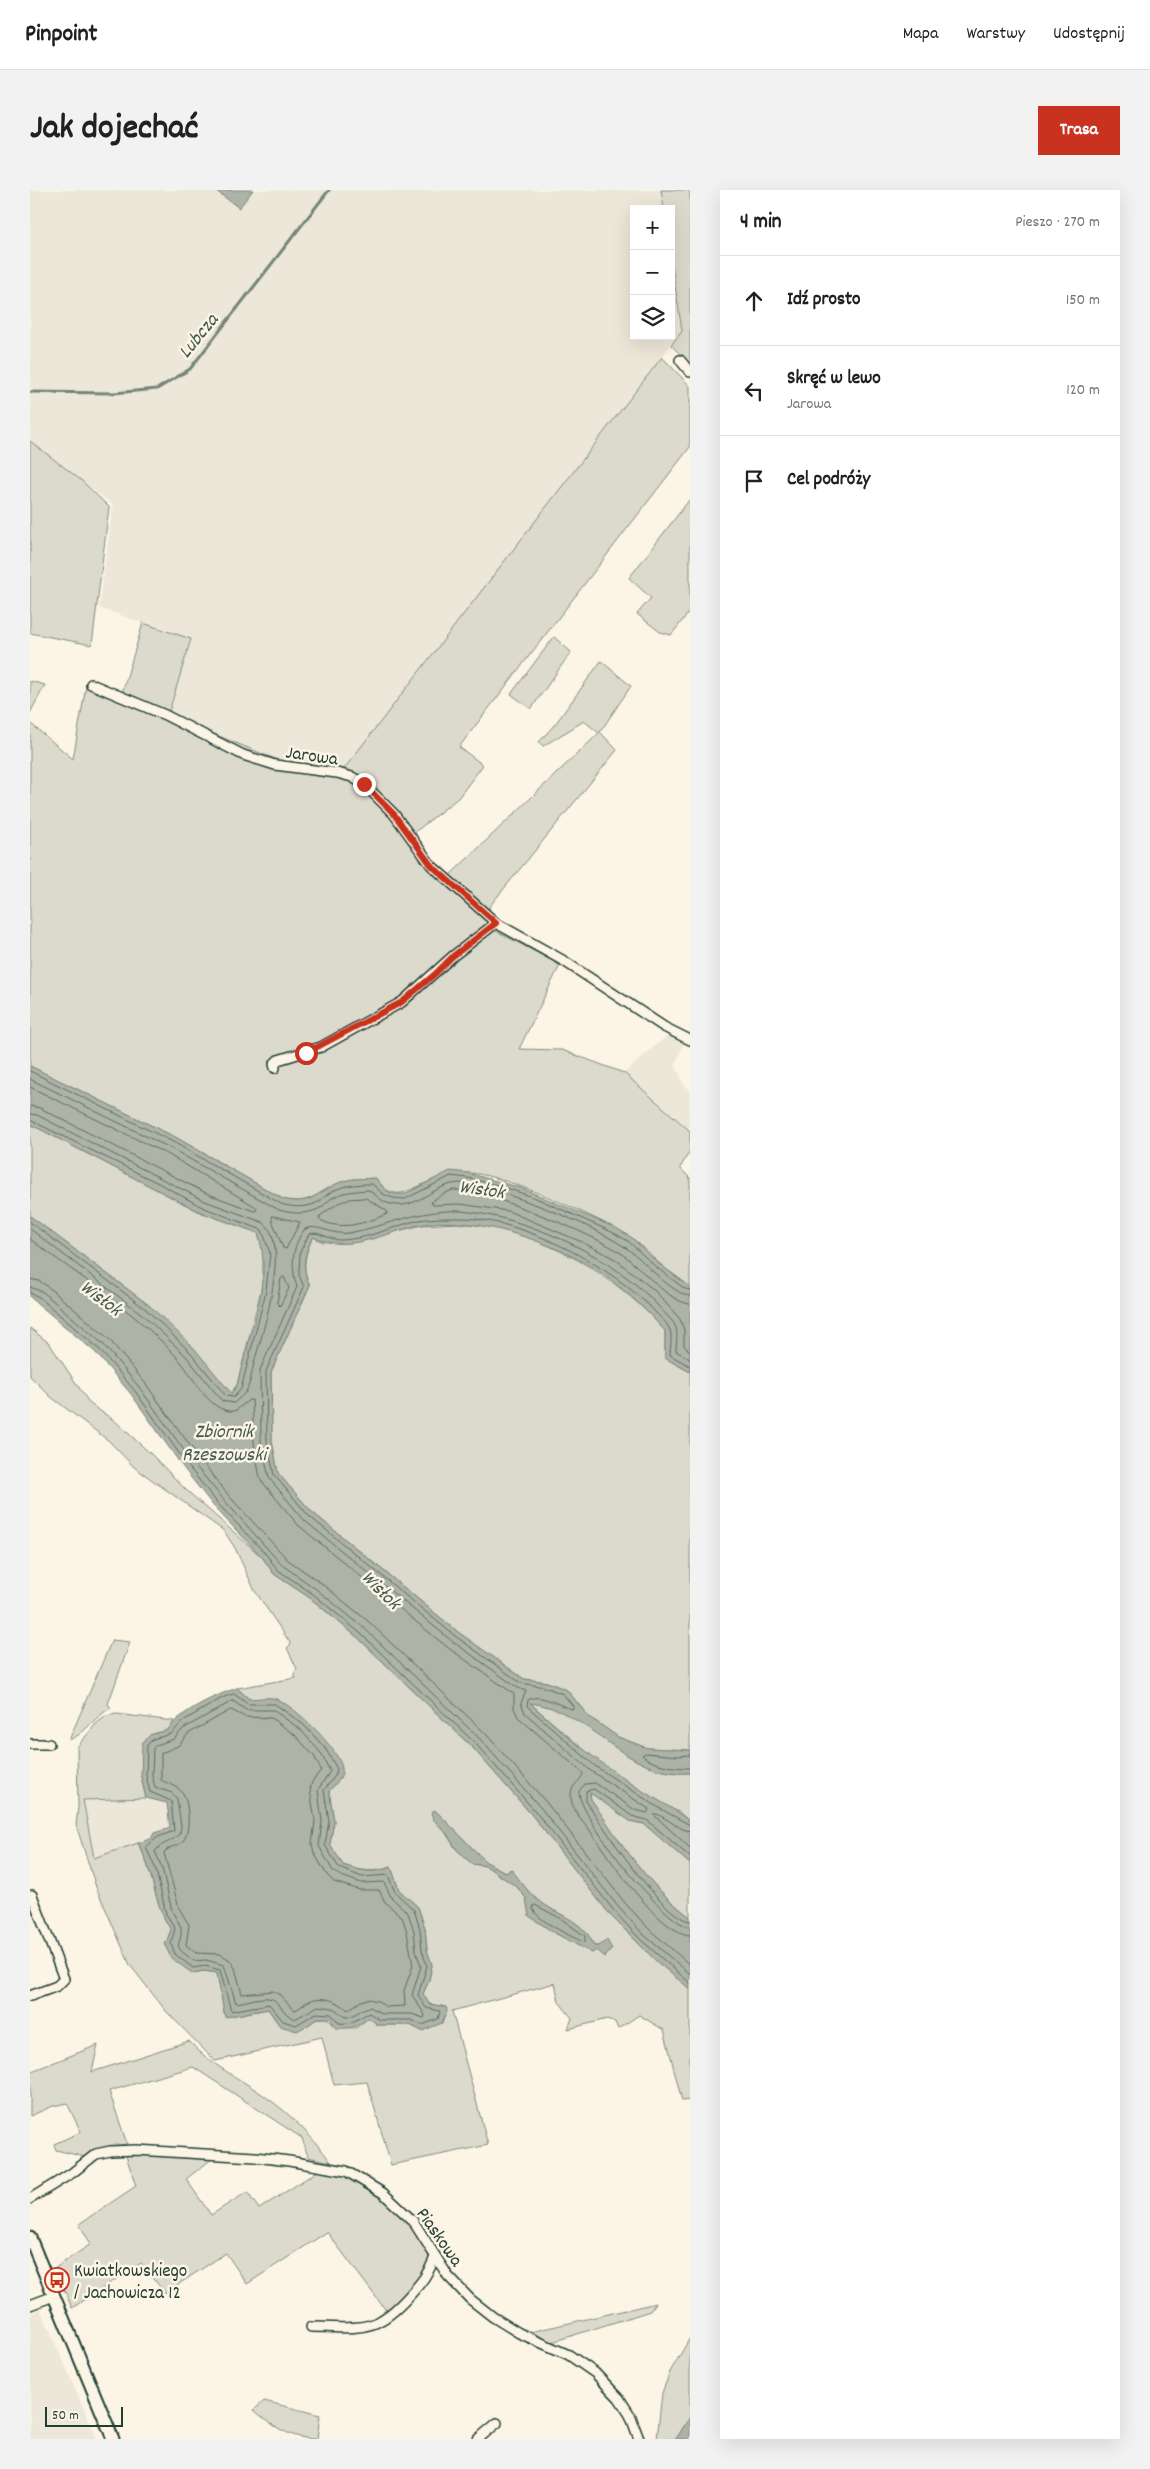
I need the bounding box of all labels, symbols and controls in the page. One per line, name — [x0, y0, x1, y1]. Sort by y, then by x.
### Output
text: Pinpoint — [25, 18, 97, 52]
text: Mapa — [903, 22, 939, 47]
text: Warstwy — [967, 22, 1025, 47]
text: Udostępnij — [1053, 22, 1125, 47]
text: Jak dojechać — [30, 105, 199, 155]
button: Trasa — [1038, 106, 1120, 155]
map controls — [630, 205, 675, 340]
button: + — [630, 205, 675, 250]
text: 4 min — [740, 208, 782, 238]
text: Pieszo · 270 m — [1015, 211, 1100, 234]
button: − — [630, 250, 675, 295]
icon: ahead — [740, 287, 768, 315]
text: Idź prosto — [787, 287, 860, 314]
text: 150 m — [1066, 289, 1100, 312]
button: layers — [630, 295, 675, 340]
water label: Lubcza — [173, 307, 227, 365]
text: Skręć w lewo — [787, 366, 881, 393]
icon: left — [740, 377, 768, 405]
text: 120 m — [1066, 379, 1100, 402]
text: Jarowa — [787, 393, 831, 416]
icon: arrive — [740, 467, 768, 495]
text: Cel podróży — [787, 467, 870, 494]
street label: Jarowa — [284, 740, 340, 775]
route end — [353, 773, 376, 796]
route start — [295, 1042, 318, 1065]
water label: Wisłok — [457, 1174, 508, 1208]
water label: Wisłok — [74, 1274, 128, 1325]
water label: Zbiornik Rzeszowski — [182, 1419, 269, 1470]
water label: Wisłok — [354, 1565, 407, 1618]
street label: Piaskowa — [408, 2203, 469, 2274]
place label: Kwiatkowskiego / Jachowicza 12 — [74, 2259, 187, 2308]
bus stop icon: Kwiatkowskiego / Jachowicza 12 — [44, 2267, 70, 2293]
scale bar — [45, 2404, 122, 2427]
text: 50 m — [52, 2406, 79, 2426]

